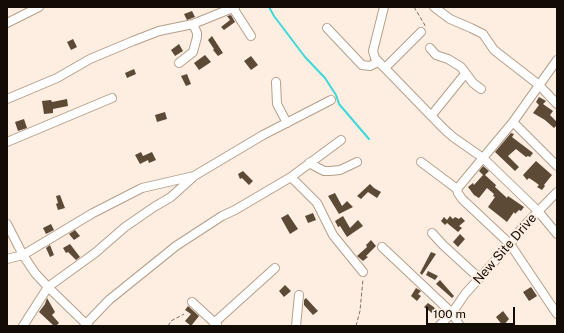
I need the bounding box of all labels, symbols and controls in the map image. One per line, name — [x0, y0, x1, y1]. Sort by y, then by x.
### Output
street label: New Site Drive — [470, 210, 540, 288]
scale bar — [428, 299, 517, 325]
text: 100 m — [433, 307, 466, 321]

